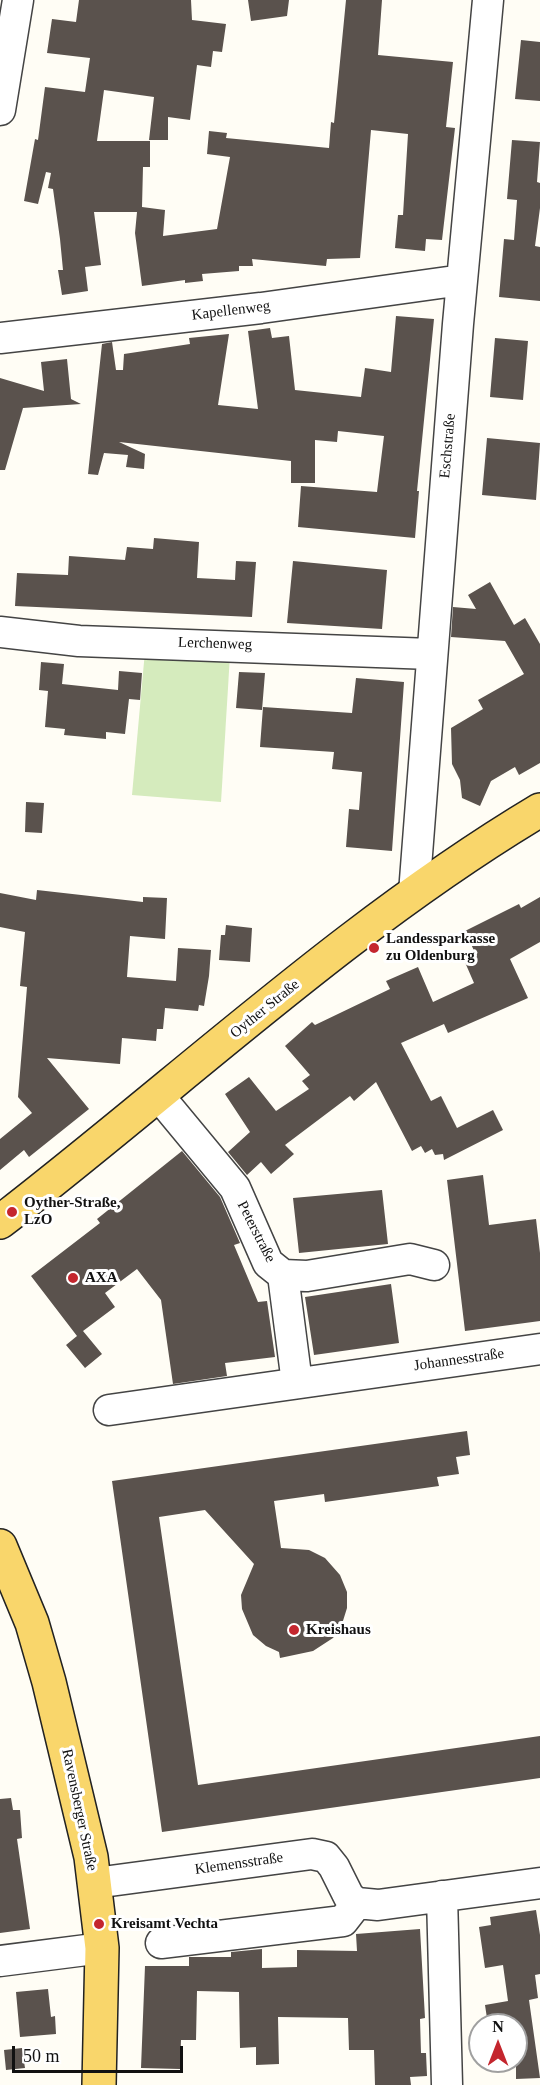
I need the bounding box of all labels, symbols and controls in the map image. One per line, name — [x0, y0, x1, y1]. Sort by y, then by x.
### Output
street label: Kapellenweg — [191, 297, 271, 325]
street label: Eschstraße — [436, 413, 460, 479]
street label: Lerchenweg — [178, 634, 252, 654]
place label: Landessparkasse zu Oldenburg — [386, 930, 495, 965]
marker: Landessparkasse zu Oldenburg — [367, 941, 381, 955]
street label: Oyther Straße — [227, 976, 303, 1042]
place label: Oyther-Straße, LzO — [24, 1194, 121, 1229]
street label: Peterstraße — [233, 1198, 279, 1266]
marker: Oyther-Straße, LzO — [5, 1205, 19, 1219]
place label: AXA — [85, 1269, 117, 1287]
marker: AXA — [66, 1271, 80, 1285]
street label: Johannesstraße — [413, 1345, 505, 1375]
place label: Kreishaus — [306, 1621, 371, 1639]
marker: Kreishaus — [287, 1623, 301, 1637]
street label: Ravensberger Straße — [57, 1747, 101, 1873]
street label: Klemensstraße — [194, 1849, 284, 1879]
place label: Kreisamt Vechta — [111, 1915, 218, 1933]
marker: Kreisamt Vechta — [92, 1917, 106, 1931]
north arrow — [468, 2013, 528, 2073]
text: N — [492, 2018, 504, 2035]
scale bar — [15, 2034, 186, 2072]
text: 50 m — [23, 2046, 60, 2066]

